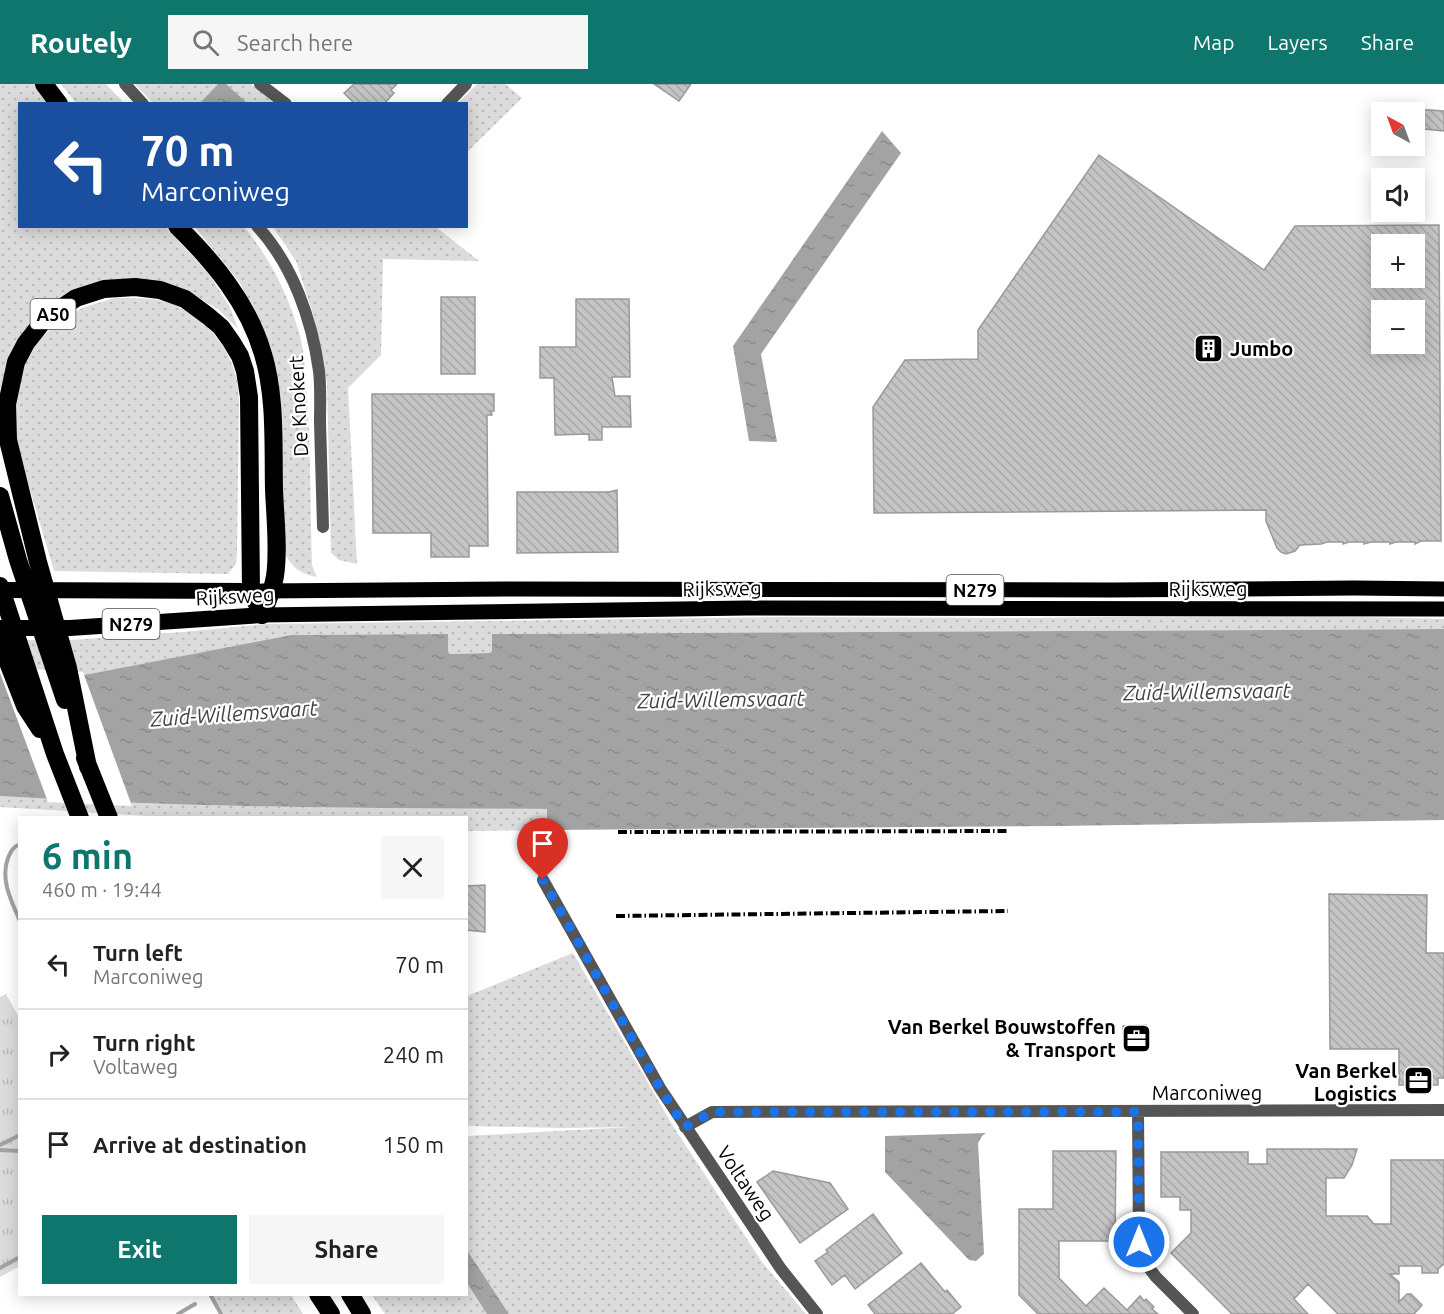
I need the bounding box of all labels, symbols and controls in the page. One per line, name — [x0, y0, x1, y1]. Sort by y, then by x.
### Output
search box — [168, 15, 588, 69]
icon: search — [189, 26, 222, 59]
text: Routely — [30, 27, 132, 58]
text: Search here — [237, 30, 353, 55]
text: Map — [1193, 30, 1234, 54]
text: Layers — [1267, 30, 1328, 54]
text: Share — [1361, 30, 1414, 54]
north arrow — [1371, 102, 1425, 156]
map controls — [1371, 102, 1425, 354]
icon: left — [42, 126, 120, 204]
text: 70 m — [141, 127, 235, 174]
button: sound — [1371, 168, 1425, 222]
text: Marconiweg — [141, 176, 290, 206]
button: + — [1371, 234, 1425, 288]
road number: A50 — [31, 299, 76, 329]
button: − — [1371, 300, 1425, 354]
building icon: Jumbo — [1193, 332, 1225, 364]
place label: Jumbo — [1230, 337, 1293, 360]
street label: De Knokert — [284, 355, 312, 457]
road number: N279 — [946, 575, 1004, 605]
street label: Rijksweg — [682, 576, 762, 600]
street label: Rijksweg — [1168, 577, 1248, 600]
street label: Rijksweg — [195, 582, 275, 610]
road number: N279 — [102, 609, 160, 639]
water label: Zuid-Willemsvaart — [1122, 678, 1292, 704]
water label: Zuid-Willemsvaart — [636, 686, 806, 712]
water label: Zuid-Willemsvaart — [149, 695, 319, 731]
pin — [517, 818, 568, 880]
icon: arrive — [526, 827, 559, 860]
text: 6 min — [42, 835, 133, 876]
button: close — [381, 836, 444, 899]
text: 460 m · 19:44 — [42, 878, 162, 901]
text: Turn left — [93, 940, 183, 965]
icon: left — [42, 948, 75, 981]
text: 70 m — [395, 952, 444, 977]
text: Marconiweg — [93, 965, 203, 988]
place label: Van Berkel Bouwstoffen & Transport — [888, 1015, 1116, 1061]
office icon: Van Berkel Bouwstoffen & Transport — [1121, 1022, 1153, 1054]
text: Turn right — [93, 1030, 195, 1055]
icon: right — [42, 1038, 75, 1071]
text: 240 m — [383, 1042, 444, 1067]
text: Voltaweg — [93, 1055, 178, 1078]
place label: Van Berkel Logistics — [1295, 1059, 1397, 1105]
office icon: Van Berkel Logistics — [1402, 1065, 1434, 1097]
street label: Marconiweg — [1152, 1081, 1262, 1104]
icon: arrive — [42, 1128, 75, 1161]
text: Arrive at destination — [93, 1132, 307, 1157]
text: 150 m — [383, 1132, 444, 1157]
street label: Voltaweg — [713, 1141, 779, 1225]
position arrow — [1107, 1210, 1171, 1274]
button: Exit — [42, 1215, 237, 1284]
button: Share — [249, 1215, 444, 1284]

